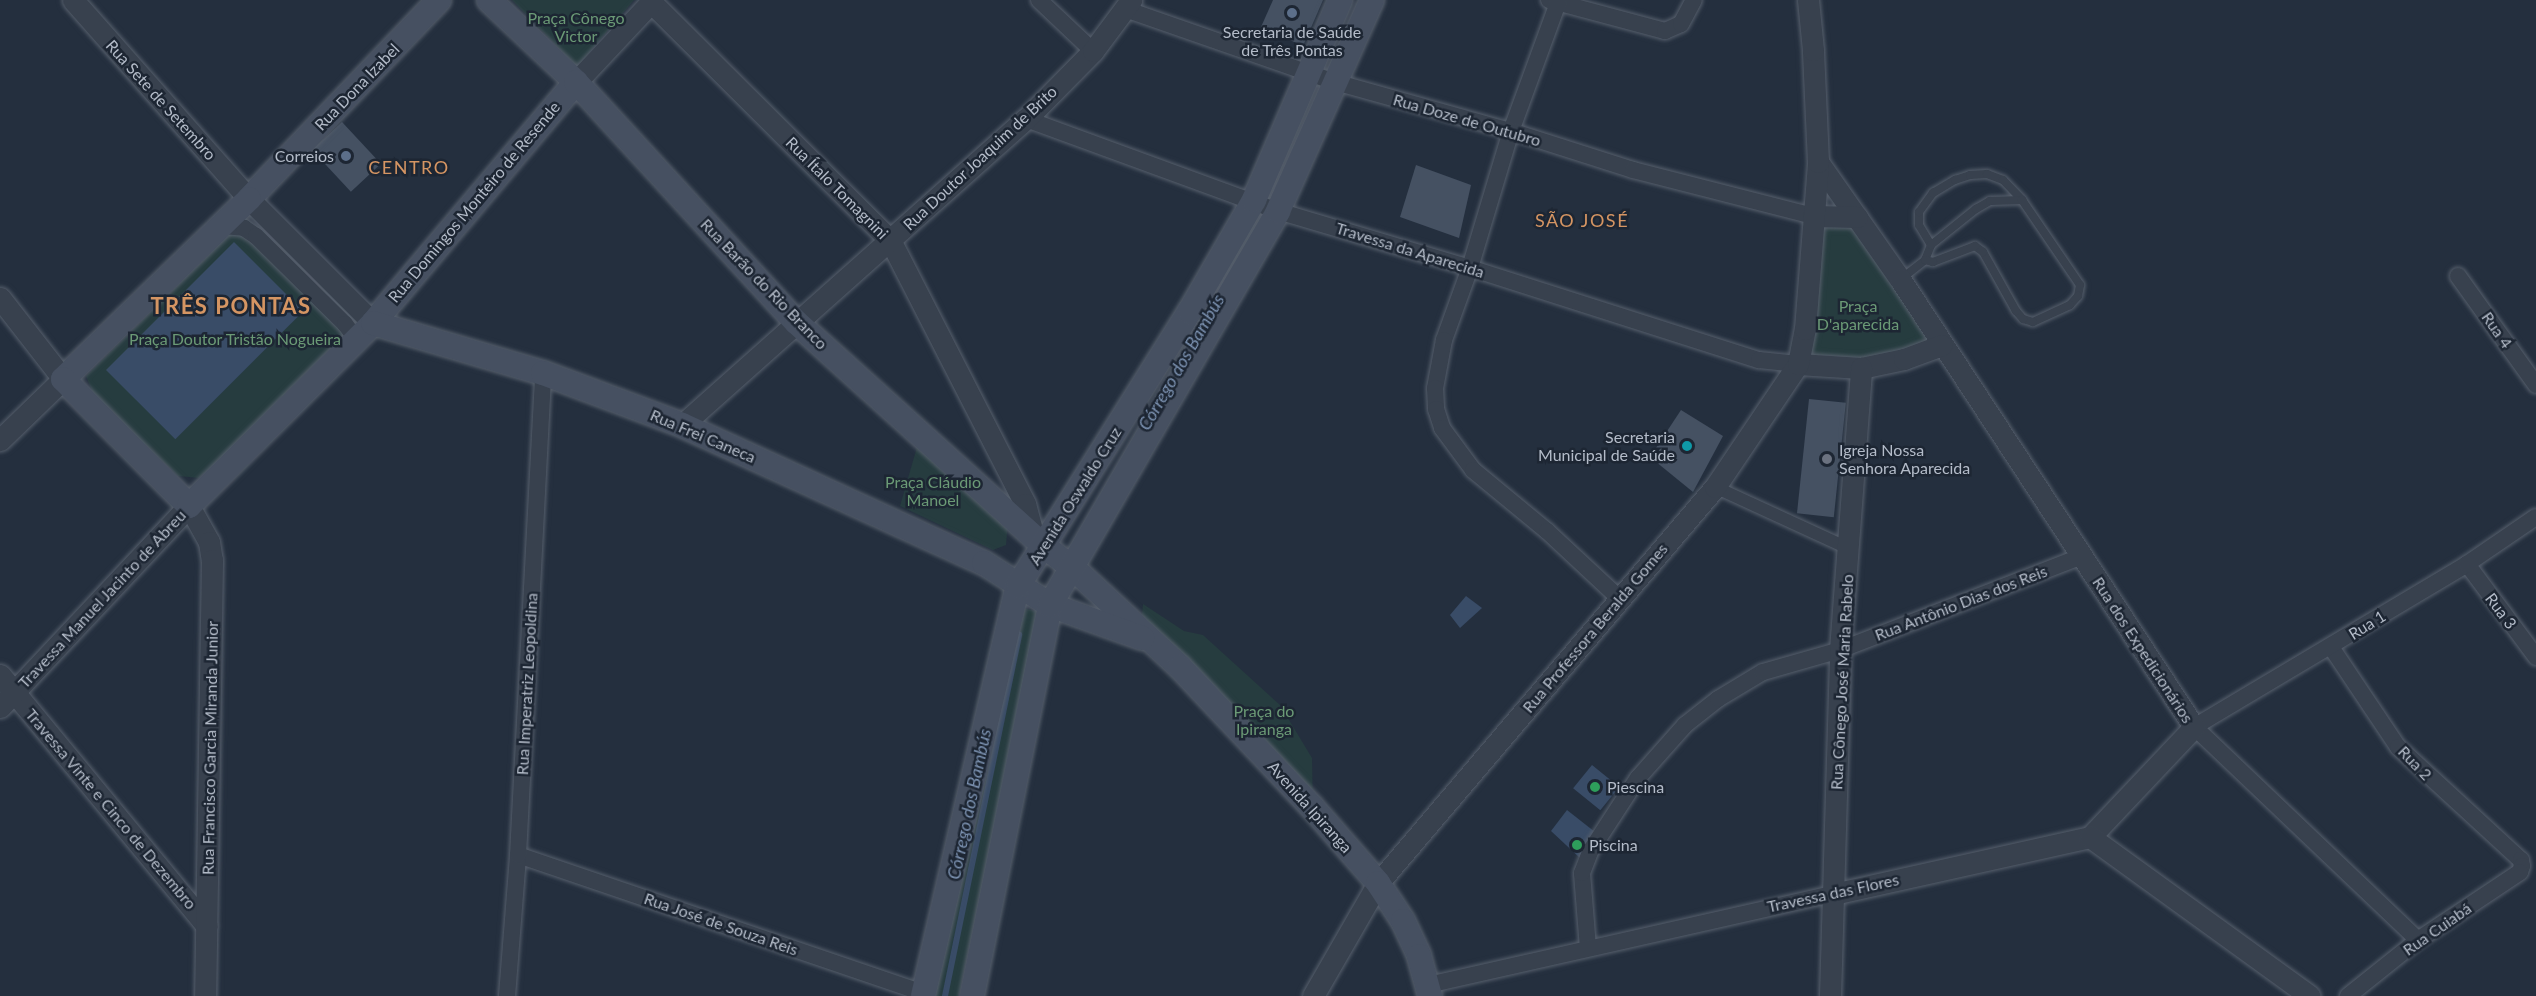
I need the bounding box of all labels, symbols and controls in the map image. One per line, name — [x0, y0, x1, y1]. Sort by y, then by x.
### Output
marker: Secretaria de Saúde de Três Pontas — [1285, 6, 1299, 20]
park label: Praça Cônego Victor — [527, 8, 625, 46]
place label: Secretaria de Saúde de Três Pontas — [1223, 22, 1361, 60]
street label: Rua Sete de Setembro — [102, 36, 220, 164]
street label: Rua Dona Izabel — [311, 40, 403, 134]
street label: Rua Doutor Joaquim de Brito — [899, 81, 1061, 235]
street label: Rua Doze de Outubro — [1391, 90, 1543, 150]
street label: Rua Domingos Monteiro de Resende — [384, 98, 564, 306]
street label: Rua Ítalo Tomagnini — [782, 133, 892, 243]
place label: Correios — [275, 146, 334, 166]
marker: Correios — [339, 149, 353, 163]
district label: CENTRO — [368, 156, 450, 178]
district label: SÃO JOSÉ — [1535, 209, 1629, 231]
street label: Rua Barão do Rio Branco — [697, 215, 831, 353]
street label: Travessa da Aparecida — [1333, 218, 1487, 282]
water label: Córrego dos Bambús — [1133, 290, 1229, 434]
district label: TRÊS PONTAS — [150, 293, 312, 319]
park label: Praça D'aparecida — [1817, 296, 1899, 334]
street label: Rua 4 — [2478, 308, 2516, 352]
park label: Praça Doutor Tristão Nogueira — [129, 329, 341, 349]
street label: Rua Frei Caneca — [647, 405, 759, 467]
street label: Avenida Oswaldo Cruz — [1025, 423, 1125, 569]
place label: Secretaria Municipal de Saúde — [1538, 427, 1675, 465]
marker: Secretaria Municipal de Saúde — [1680, 439, 1694, 453]
place label: Igreja Nossa Senhora Aparecida — [1839, 440, 1971, 478]
marker: Igreja Nossa Senhora Aparecida — [1820, 452, 1834, 466]
park label: Praça Cláudio Manoel — [885, 472, 981, 510]
street label: Travessa Manuel Jacinto de Abreu — [14, 505, 190, 693]
street label: Rua Professora Beralda Gomes — [1518, 539, 1672, 717]
street label: Rua Antônio Dias dos Reis — [1872, 561, 2050, 645]
street label: Rua Cônego José Maria Rabelo — [1827, 573, 1857, 791]
street label: Rua dos Expedicionários — [2089, 573, 2197, 727]
street label: Rua 3 — [2481, 589, 2521, 633]
street label: Rua Imperatriz Leopoldina — [513, 592, 541, 776]
street label: Rua 1 — [2345, 606, 2389, 644]
street label: Rua Francisco Garcia Miranda Junior — [198, 621, 222, 875]
park label: Praça do Ipiranga — [1234, 701, 1294, 739]
street label: Travessa Vinte e Cinco de Dezembro — [21, 705, 201, 913]
water label: Córrego dos Bambús — [942, 727, 996, 881]
street label: Rua 2 — [2394, 742, 2436, 784]
street label: Avenida Ipiranga — [1264, 757, 1356, 857]
place label: Piescina — [1607, 777, 1664, 797]
marker: Piescina — [1588, 780, 1602, 794]
place label: Piscina — [1589, 835, 1638, 855]
marker: Piscina — [1570, 838, 1584, 852]
street label: Travessa das Flores — [1765, 870, 1901, 916]
street label: Rua José de Souza Reis — [641, 889, 801, 959]
street label: Rua Cuiabá — [2399, 899, 2475, 959]

